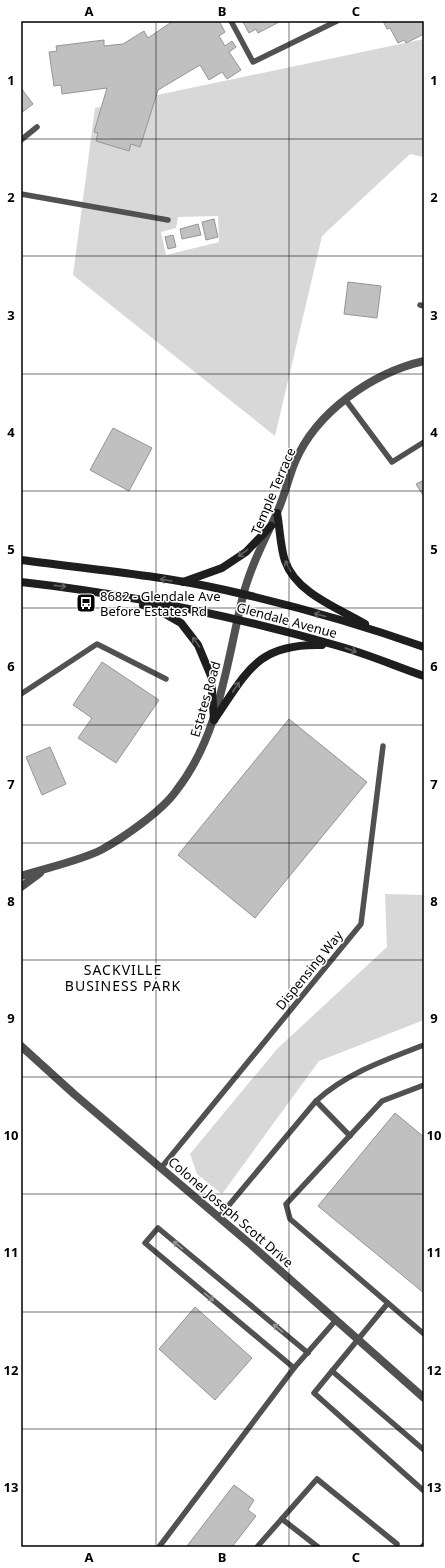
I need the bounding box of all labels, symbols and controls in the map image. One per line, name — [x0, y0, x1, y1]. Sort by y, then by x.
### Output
text: A — [85, 2, 94, 20]
text: B — [218, 2, 226, 20]
text: C — [352, 2, 360, 20]
text: 1 — [7, 71, 15, 89]
text: 1 — [430, 71, 438, 89]
text: 2 — [7, 188, 15, 206]
text: 2 — [430, 188, 438, 206]
text: 3 — [7, 306, 15, 324]
text: 3 — [430, 306, 438, 324]
text: 4 — [7, 423, 15, 441]
text: 4 — [430, 423, 438, 441]
street label: Temple Terrace — [247, 445, 299, 537]
text: 5 — [7, 540, 15, 558]
text: 5 — [430, 540, 438, 558]
one-way arrow — [238, 549, 249, 557]
one-way arrow — [284, 560, 291, 572]
one-way arrow — [160, 576, 173, 584]
one-way arrow — [53, 583, 66, 590]
place label: 8682 - Glendale Ave Before Estates Rd — [100, 587, 220, 620]
bus stop icon: 8682 - Glendale Ave Before Estates Rd — [75, 592, 97, 614]
street label: Glendale Avenue — [235, 598, 339, 642]
one-way arrow — [314, 610, 327, 618]
one-way arrow — [192, 637, 200, 648]
one-way arrow — [344, 646, 356, 654]
text: 6 — [7, 657, 15, 675]
text: 6 — [430, 657, 438, 675]
street label: Estates Road — [186, 659, 224, 739]
one-way arrow — [232, 682, 240, 693]
text: 7 — [7, 775, 15, 793]
text: 7 — [430, 775, 438, 793]
text: 8 — [7, 892, 15, 910]
text: 8 — [430, 892, 438, 910]
street label: Dispensing Way — [271, 926, 347, 1013]
district label: SACKVILLE BUSINESS PARK — [65, 960, 181, 995]
text: 9 — [7, 1009, 15, 1027]
text: 9 — [430, 1009, 438, 1027]
text: 10 — [4, 1126, 18, 1144]
text: 10 — [427, 1126, 441, 1144]
street label: Colonel Joseph Scott Drive — [165, 1153, 297, 1271]
one-way arrow — [173, 1240, 183, 1249]
text: 11 — [4, 1243, 18, 1261]
text: 11 — [427, 1243, 441, 1261]
one-way arrow — [204, 1293, 214, 1302]
one-way arrow — [272, 1324, 283, 1333]
text: 12 — [4, 1361, 18, 1379]
text: 12 — [427, 1361, 441, 1379]
text: 13 — [4, 1478, 18, 1496]
text: 13 — [427, 1478, 441, 1496]
text: A — [85, 1548, 94, 1566]
text: B — [218, 1548, 226, 1566]
text: C — [352, 1548, 360, 1566]

